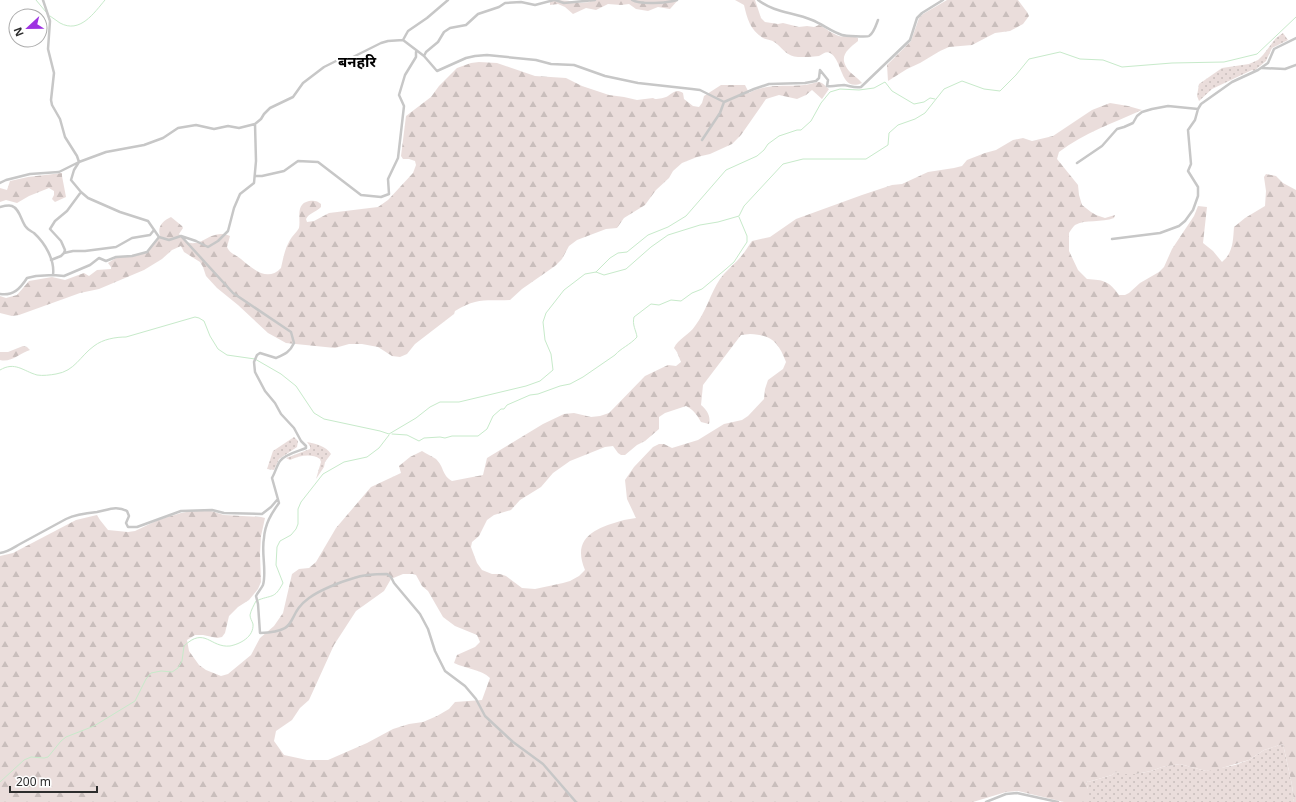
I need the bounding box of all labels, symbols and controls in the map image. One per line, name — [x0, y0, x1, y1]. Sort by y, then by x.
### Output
north arrow — [8, 8, 48, 48]
text: N — [10, 25, 27, 39]
district label: बनहरि — [338, 51, 376, 71]
scale bar — [10, 768, 97, 794]
text: 200 m — [16, 773, 51, 790]

